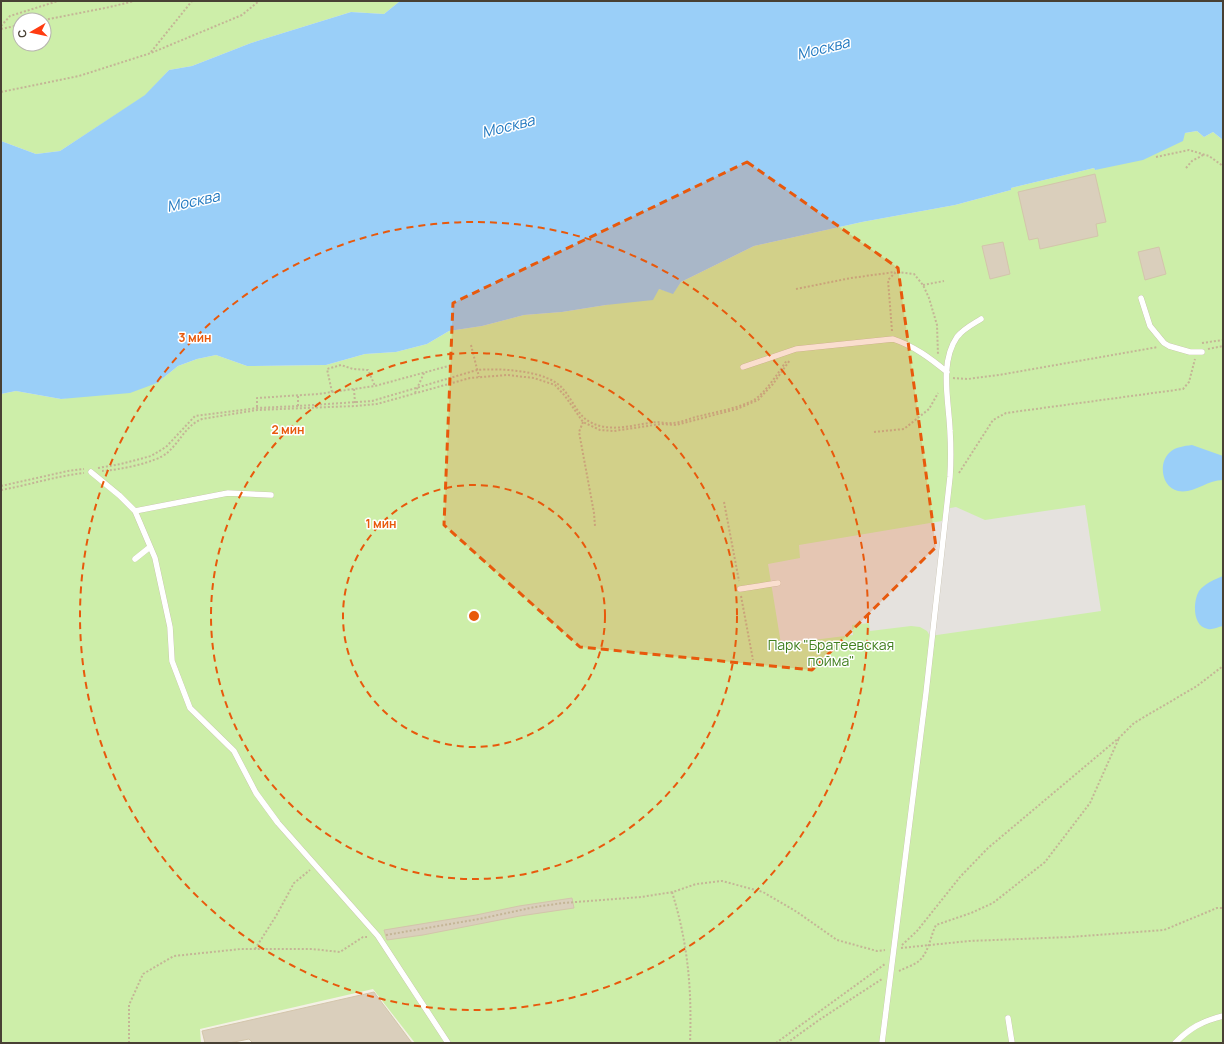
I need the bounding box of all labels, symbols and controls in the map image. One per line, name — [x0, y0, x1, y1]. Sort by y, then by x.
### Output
north arrow — [12, 12, 52, 52]
text: С — [14, 28, 30, 39]
water label: Москва — [794, 31, 852, 65]
water label: Москва — [479, 109, 537, 143]
water label: Москва — [165, 185, 222, 217]
text: 3 мин — [179, 329, 211, 346]
text: 2 мин — [271, 421, 305, 438]
text: 1 мин — [365, 515, 397, 532]
centre of rings — [467, 609, 481, 623]
park label: Парк "Братеевская пойма" — [768, 635, 894, 670]

